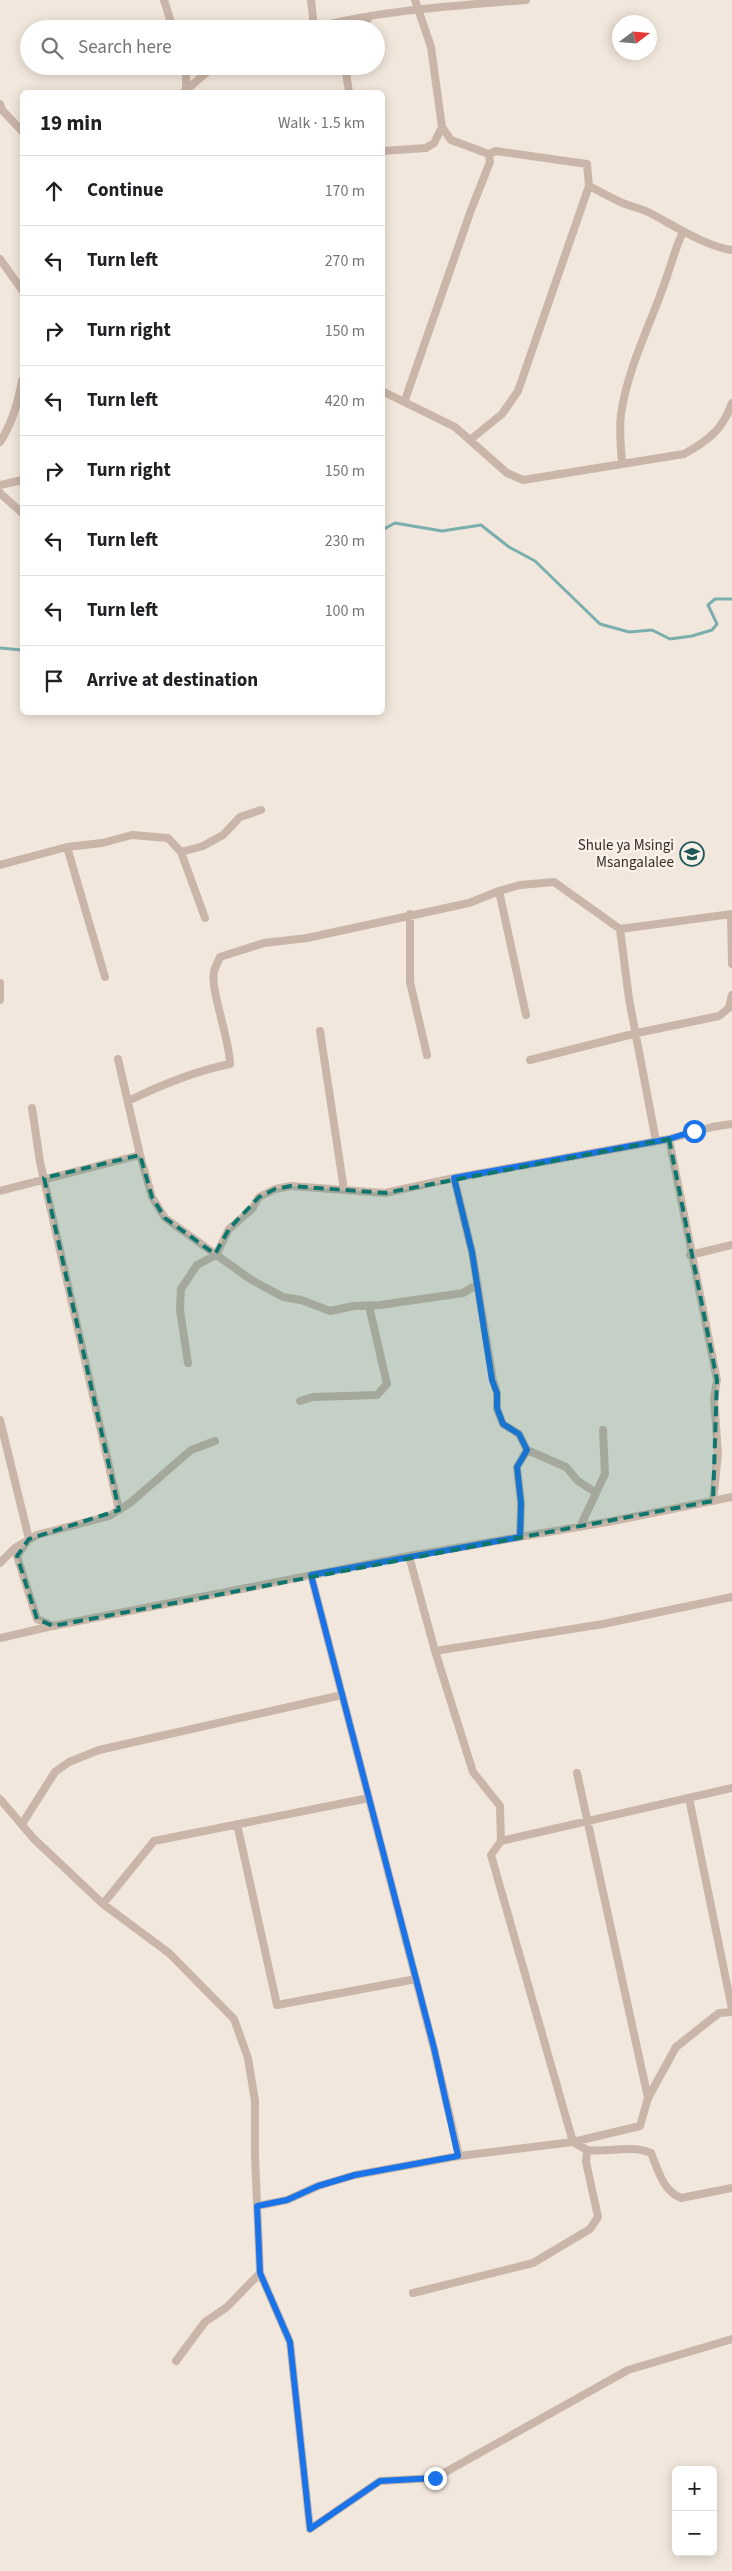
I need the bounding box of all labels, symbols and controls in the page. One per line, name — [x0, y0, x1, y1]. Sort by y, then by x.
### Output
north arrow — [612, 15, 657, 60]
search box — [20, 20, 385, 75]
icon: search — [38, 34, 66, 62]
text: Search here — [78, 34, 172, 61]
text: 19 min — [40, 108, 102, 138]
text: Walk · 1.5 km — [278, 112, 365, 134]
icon: ahead — [40, 177, 68, 205]
text: Continue — [87, 177, 164, 204]
text: 170 m — [325, 180, 365, 202]
icon: left — [40, 247, 68, 275]
text: Turn left — [87, 247, 158, 274]
text: 270 m — [325, 250, 365, 272]
icon: right — [40, 317, 68, 345]
text: Turn right — [87, 317, 171, 344]
text: 150 m — [325, 320, 365, 342]
icon: left — [40, 387, 68, 415]
text: Turn left — [87, 387, 158, 414]
text: 420 m — [325, 390, 365, 412]
icon: right — [40, 457, 68, 485]
text: Turn right — [87, 457, 171, 484]
text: 150 m — [325, 460, 365, 482]
icon: left — [40, 527, 68, 555]
text: Turn left — [87, 527, 158, 554]
text: 230 m — [325, 530, 365, 552]
icon: left — [40, 597, 68, 625]
text: Turn left — [87, 597, 158, 624]
text: 100 m — [325, 600, 365, 622]
icon: arrive — [40, 667, 68, 695]
text: Arrive at destination — [87, 667, 258, 694]
place label: Shule ya Msingi Msangalalee — [578, 835, 674, 873]
school or university icon: Shule ya Msingi Msangalalee — [679, 841, 705, 867]
route start — [683, 1120, 706, 1143]
map controls — [672, 2466, 717, 2556]
button: + — [672, 2466, 717, 2511]
route end — [424, 2467, 447, 2490]
button: − — [672, 2511, 717, 2556]

